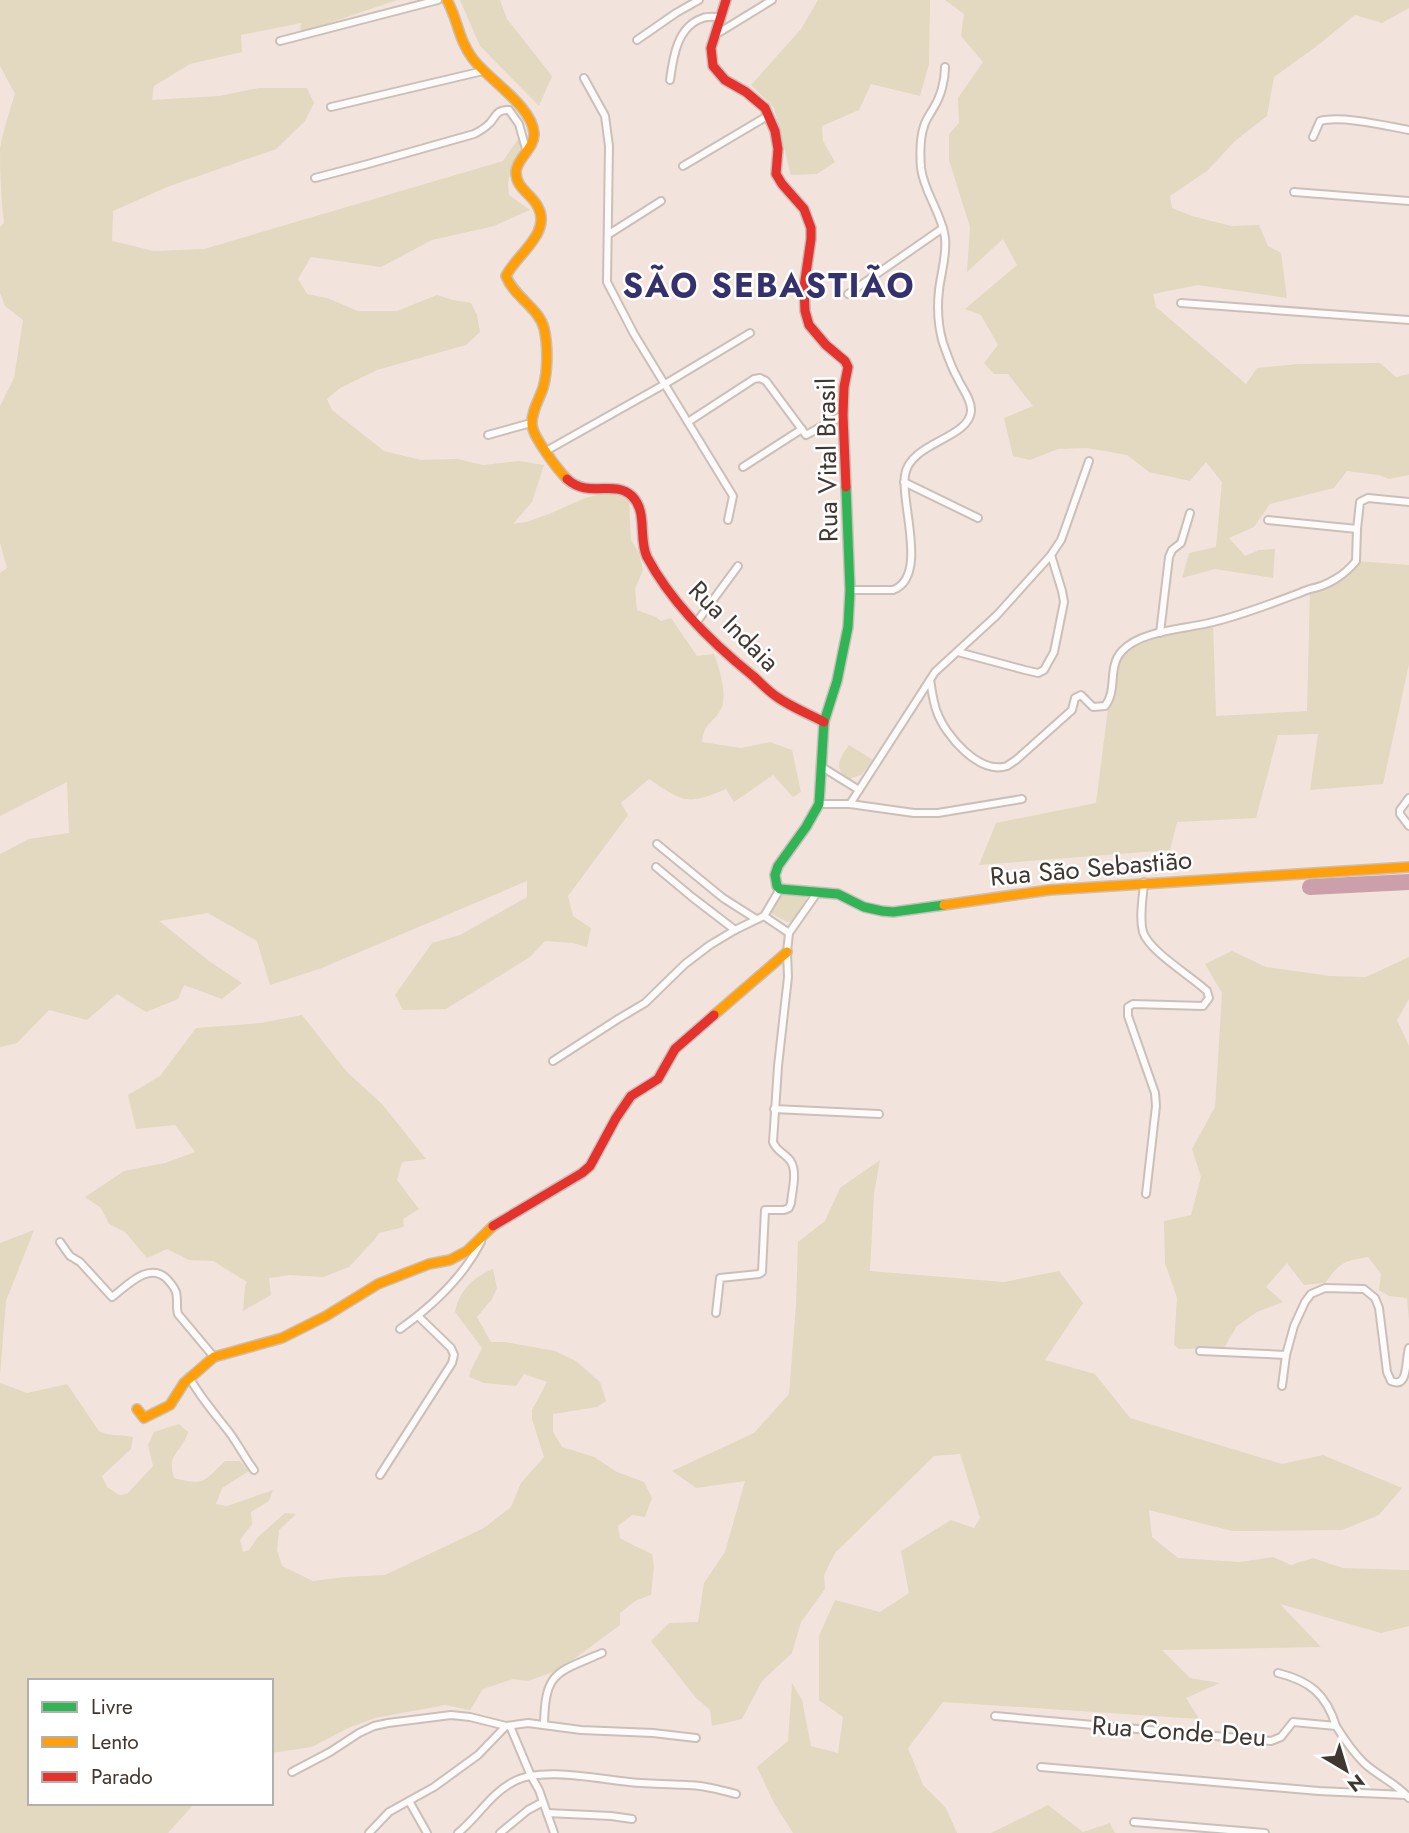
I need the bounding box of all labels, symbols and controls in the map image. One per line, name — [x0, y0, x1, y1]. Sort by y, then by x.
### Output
district label: SÃO SEBASTIÃO — [622, 262, 916, 309]
street label: Rua Vital Brasil — [807, 378, 847, 542]
street label: Rua Indaia — [680, 572, 788, 680]
street label: Rua São Sebastião — [988, 840, 1194, 896]
legend — [28, 1679, 273, 1805]
text: Livre — [91, 1692, 133, 1722]
street label: Rua Conde Deu — [1090, 1706, 1268, 1756]
text: Lento — [91, 1727, 139, 1757]
north arrow — [1311, 1735, 1381, 1805]
text: Parado — [91, 1762, 153, 1792]
text: N — [1342, 1768, 1370, 1798]

